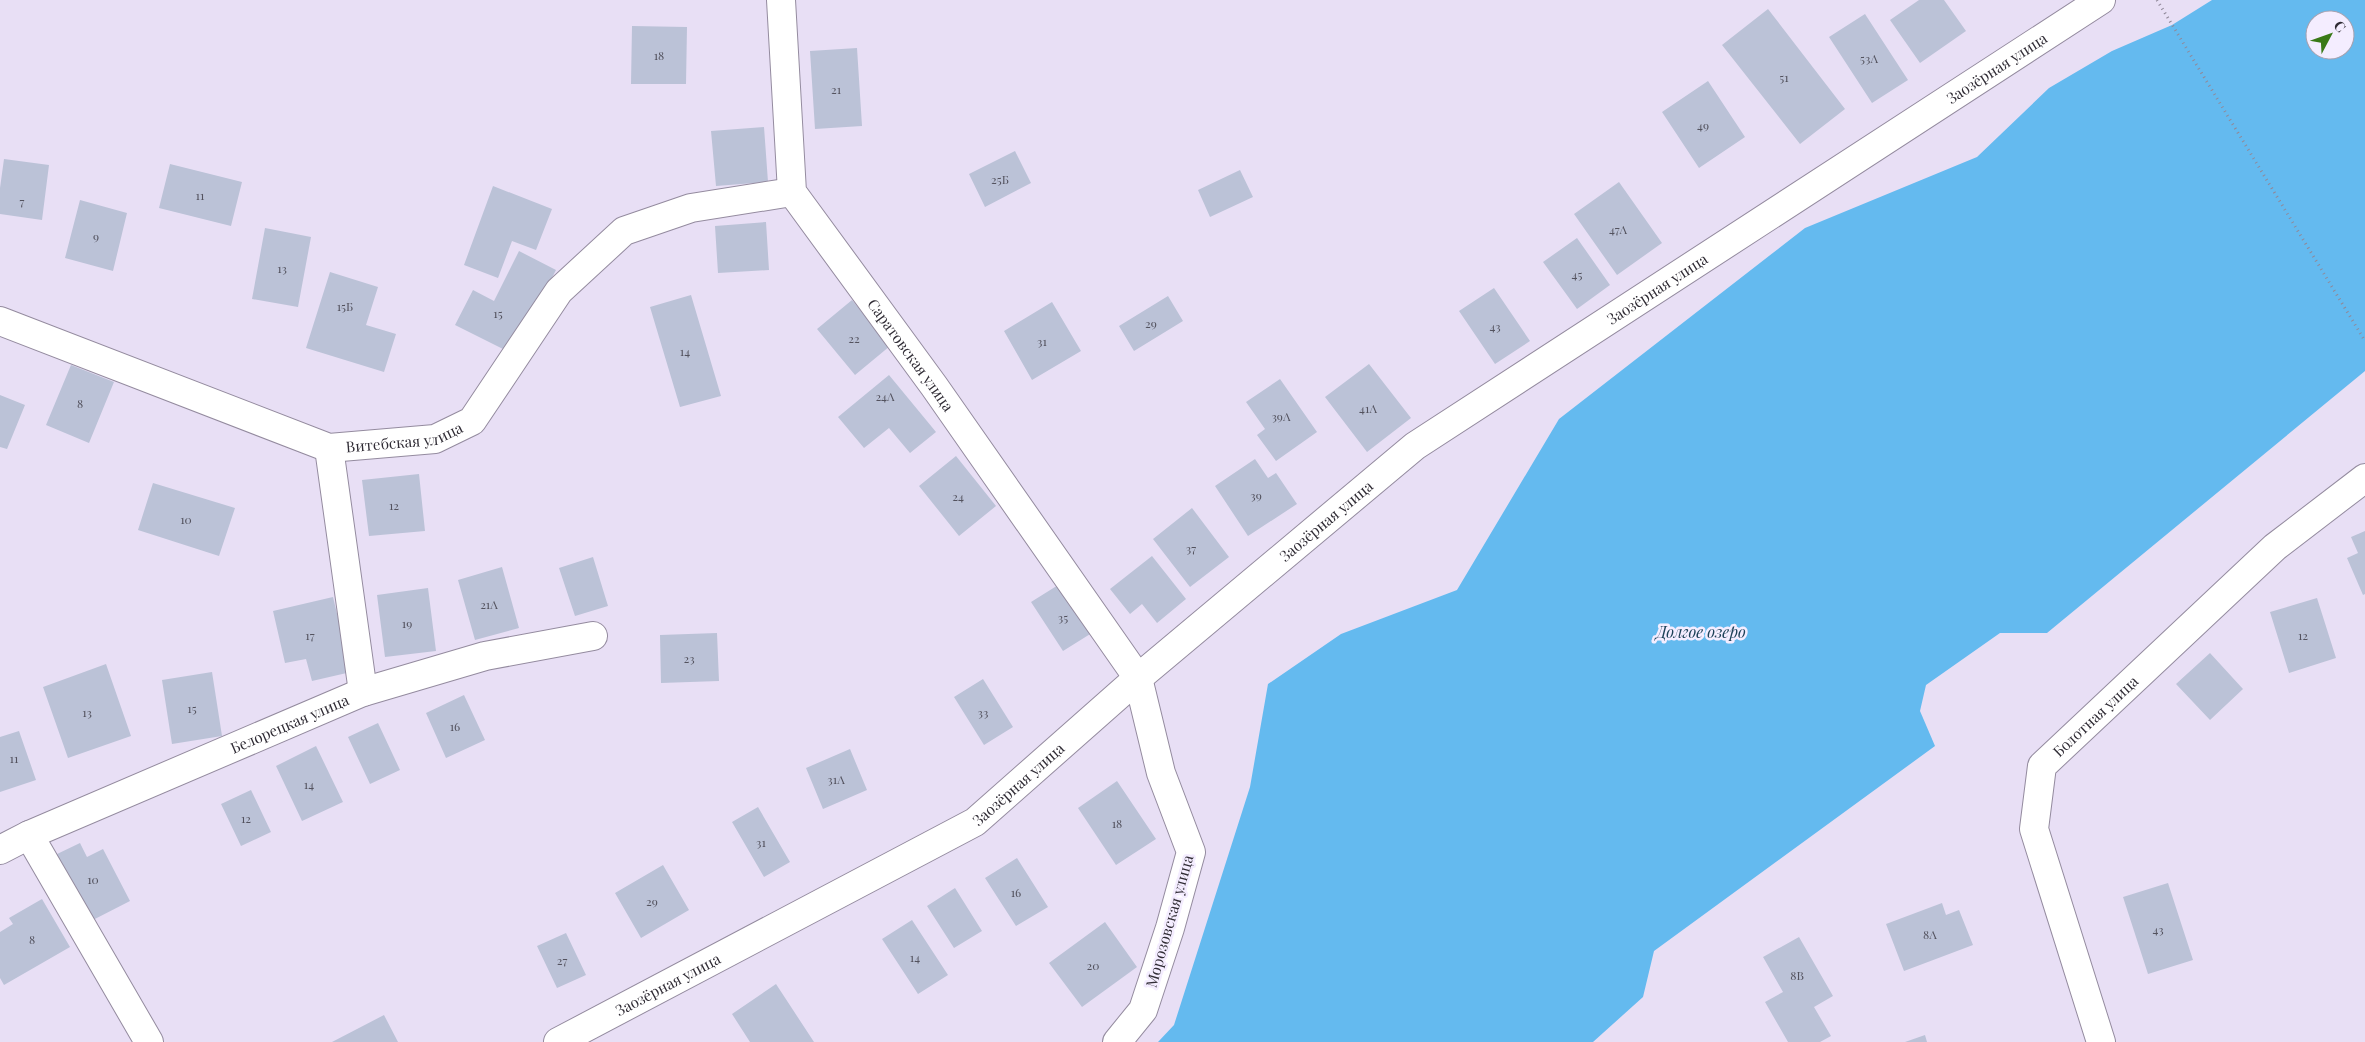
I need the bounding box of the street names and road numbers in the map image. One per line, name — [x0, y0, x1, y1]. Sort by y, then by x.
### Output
street label: Заозёрная улица — [1942, 28, 2051, 108]
street label: Заозёрная улица — [1603, 248, 1712, 329]
street label: Саратовская улица — [863, 295, 959, 416]
street label: Витебская улица — [345, 417, 466, 457]
street label: Заозёрная улица — [1275, 475, 1377, 566]
street label: Болотная улица — [2048, 671, 2143, 761]
street label: Белорецкая улица — [227, 689, 352, 758]
street label: Заозёрная улица — [968, 738, 1069, 830]
street label: Морозовская улица — [1141, 852, 1198, 990]
street label: Заозёрная улица — [612, 948, 724, 1020]

